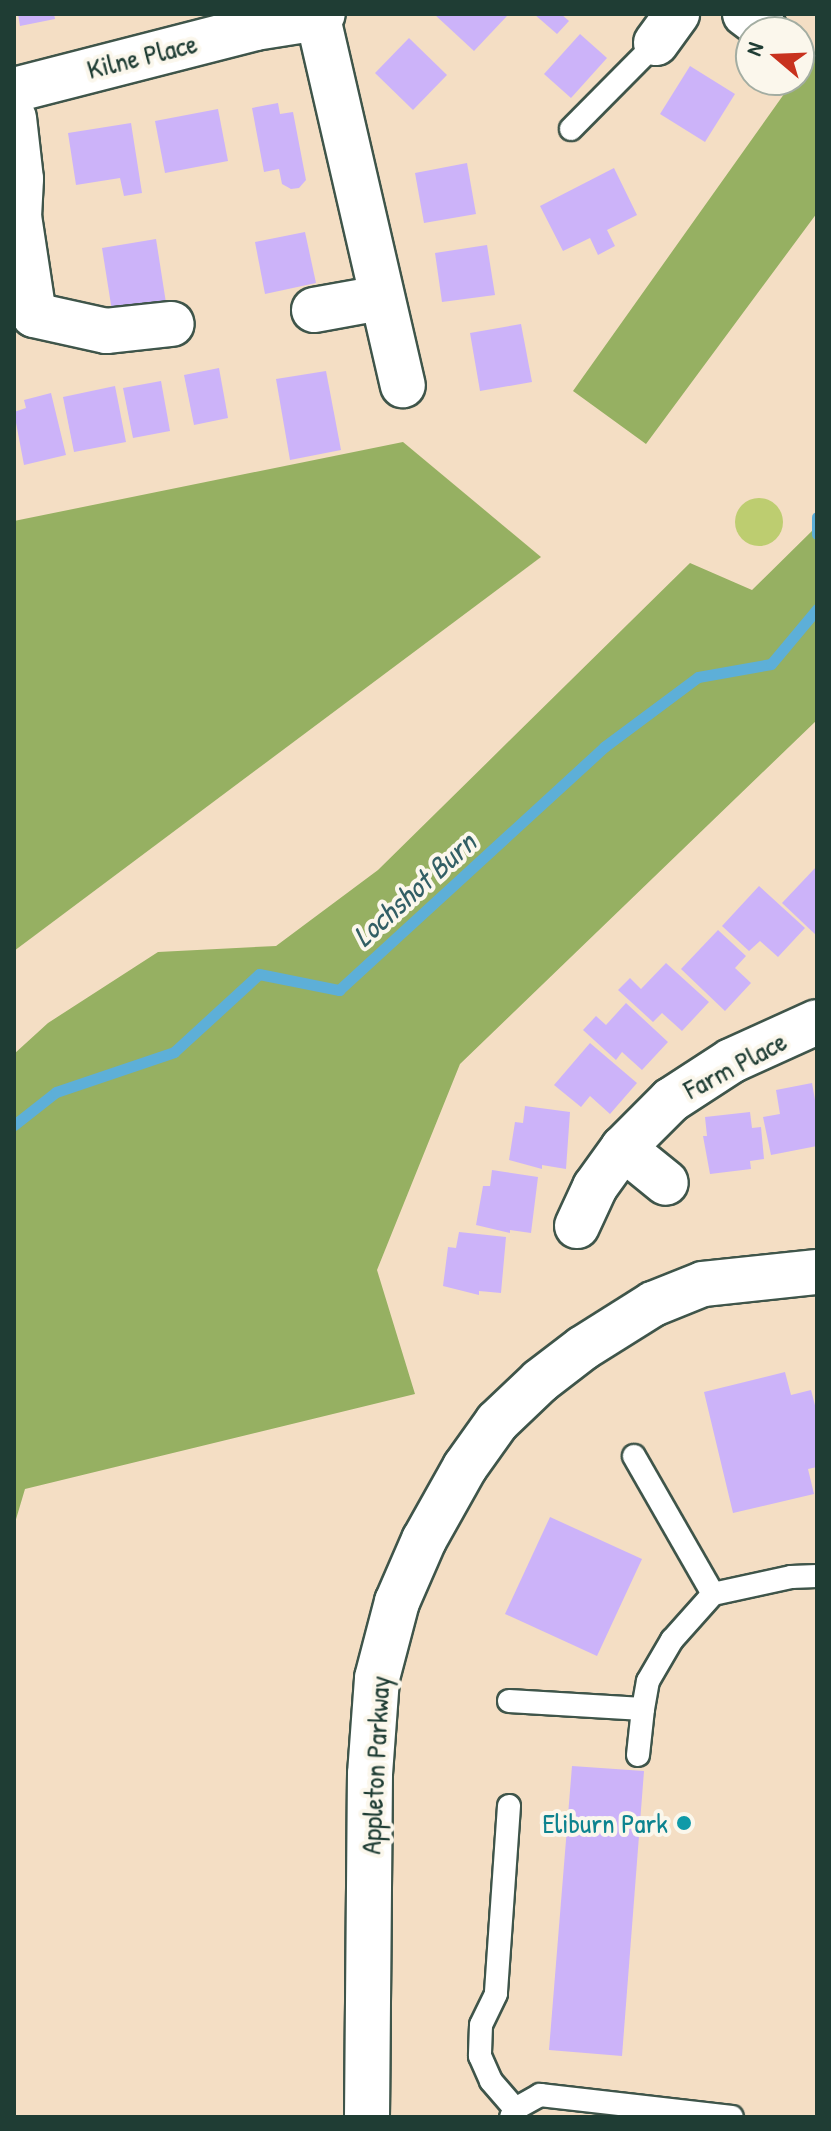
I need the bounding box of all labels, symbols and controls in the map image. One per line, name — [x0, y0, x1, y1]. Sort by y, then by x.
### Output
north arrow — [735, 16, 815, 96]
street label: Kilne Place — [83, 26, 201, 86]
text: N — [738, 38, 770, 59]
water label: Lochshot Burn — [345, 824, 483, 954]
street label: Farm Place — [678, 1024, 792, 1106]
street label: Appleton Parkway — [354, 1675, 396, 1855]
place label: Eliburn Park — [542, 1806, 668, 1840]
marker: Eliburn Park — [675, 1814, 693, 1832]

